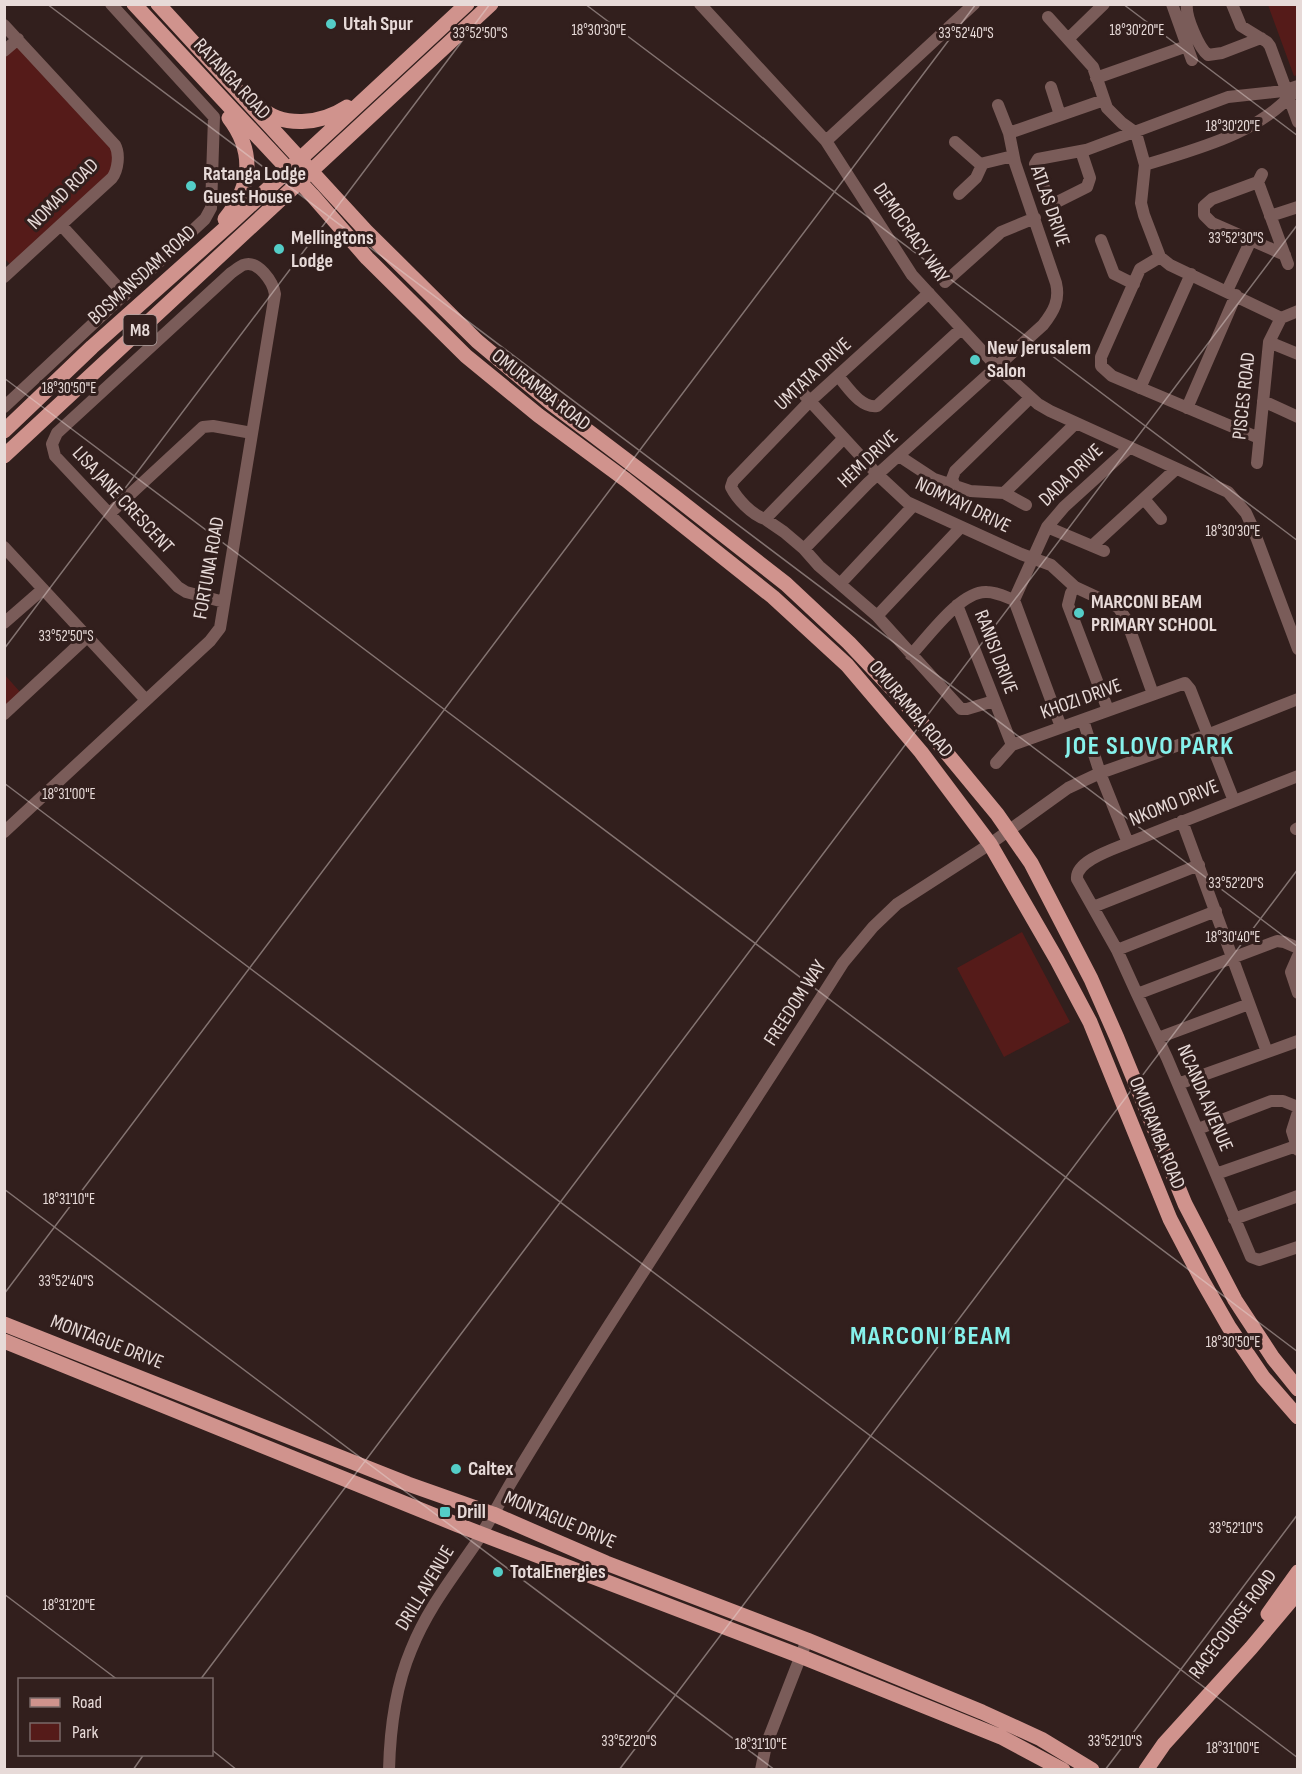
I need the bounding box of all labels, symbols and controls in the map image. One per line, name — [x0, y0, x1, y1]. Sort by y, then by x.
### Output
place label: Utah Spur — [343, 12, 413, 36]
marker: Utah Spur — [324, 17, 338, 31]
text: 18°30'30"E — [572, 21, 626, 40]
text: 18°30'20"E — [1110, 21, 1164, 40]
text: 33°52'50"S — [452, 24, 508, 43]
text: 33°52'40"S — [938, 24, 994, 43]
street label: RATANGA ROAD — [188, 34, 276, 124]
text: 18°30'20"E — [1206, 117, 1260, 136]
street label: NOMAD ROAD — [22, 153, 104, 235]
street label: ATLAS DRIVE — [1025, 161, 1075, 250]
place label: Ratanga Lodge Guest House — [203, 162, 306, 209]
street label: DEMOCRACY WAY — [868, 178, 955, 288]
marker: Ratanga Lodge Guest House — [184, 179, 198, 193]
street label: BOSMANSDAM ROAD — [83, 220, 201, 330]
place label: Mellingtons Lodge — [291, 226, 374, 273]
text: 33°52'30"S — [1208, 229, 1264, 248]
marker: Mellingtons Lodge — [272, 242, 286, 256]
road number: M8 — [124, 315, 156, 345]
street label: UMTATA DRIVE — [770, 332, 856, 416]
place label: New Jerusalem Salon — [987, 336, 1091, 383]
street label: OMURAMBA ROAD — [487, 344, 595, 436]
street label: PISCES ROAD — [1227, 351, 1261, 441]
marker: New Jerusalem Salon — [968, 353, 982, 367]
text: 18°30'50"E — [42, 379, 96, 398]
street label: HEM DRIVE — [833, 425, 903, 493]
street label: DADA DRIVE — [1034, 439, 1108, 511]
street label: LISA JANE CRESCENT — [67, 441, 179, 559]
street label: NOMYAYI DRIVE — [911, 472, 1015, 538]
street label: FORTUNA ROAD — [188, 515, 230, 621]
text: 18°30'30"E — [1206, 522, 1260, 541]
place label: MARCONI BEAM PRIMARY SCHOOL — [1091, 590, 1217, 637]
marker: MARCONI BEAM PRIMARY SCHOOL — [1072, 606, 1086, 620]
street label: RANISI DRIVE — [969, 607, 1023, 697]
text: 33°52'50"S — [38, 627, 94, 646]
street label: OMURAMBA ROAD — [864, 656, 958, 762]
street label: KHOZI DRIVE — [1037, 673, 1125, 725]
district label: JOE SLOVO PARK — [1064, 731, 1235, 762]
street label: NKOMO DRIVE — [1126, 774, 1222, 832]
text: 18°31'00"E — [42, 785, 96, 804]
text: 33°52'20"S — [1208, 874, 1264, 893]
text: 18°30'40"E — [1206, 928, 1260, 947]
street label: FREEDOM WAY — [759, 955, 832, 1050]
street label: NCANDA AVENUE — [1172, 1041, 1238, 1155]
street label: OMURAMBA ROAD — [1124, 1073, 1190, 1193]
text: 18°31'10"E — [43, 1190, 95, 1209]
text: 33°52'40"S — [38, 1272, 94, 1291]
street label: MONTAGUE DRIVE — [47, 1309, 167, 1375]
district label: MARCONI BEAM — [850, 1321, 1012, 1352]
text: 18°30'50"E — [1206, 1333, 1260, 1352]
place label: Caltex — [468, 1457, 514, 1481]
marker: Caltex — [449, 1462, 463, 1476]
street label: MONTAGUE DRIVE — [500, 1486, 620, 1554]
place label: Drill — [457, 1500, 486, 1524]
marker: Drill — [438, 1505, 452, 1519]
text: 33°52'10"S — [1209, 1519, 1263, 1538]
street label: DRILL AVENUE — [390, 1541, 460, 1635]
place label: TotalEnergies — [510, 1560, 606, 1584]
street label: RACECOURSE ROAD — [1184, 1564, 1282, 1684]
marker: TotalEnergies — [491, 1565, 505, 1579]
text: 18°31'20"E — [42, 1596, 96, 1615]
legend — [18, 1678, 213, 1756]
text: Road — [72, 1692, 102, 1713]
text: Park — [72, 1722, 98, 1743]
text: 33°52'20"S — [601, 1732, 657, 1751]
text: 33°52'10"S — [1088, 1732, 1142, 1751]
text: 18°31'10"E — [735, 1735, 787, 1754]
text: 18°31'00"E — [1206, 1739, 1260, 1758]

